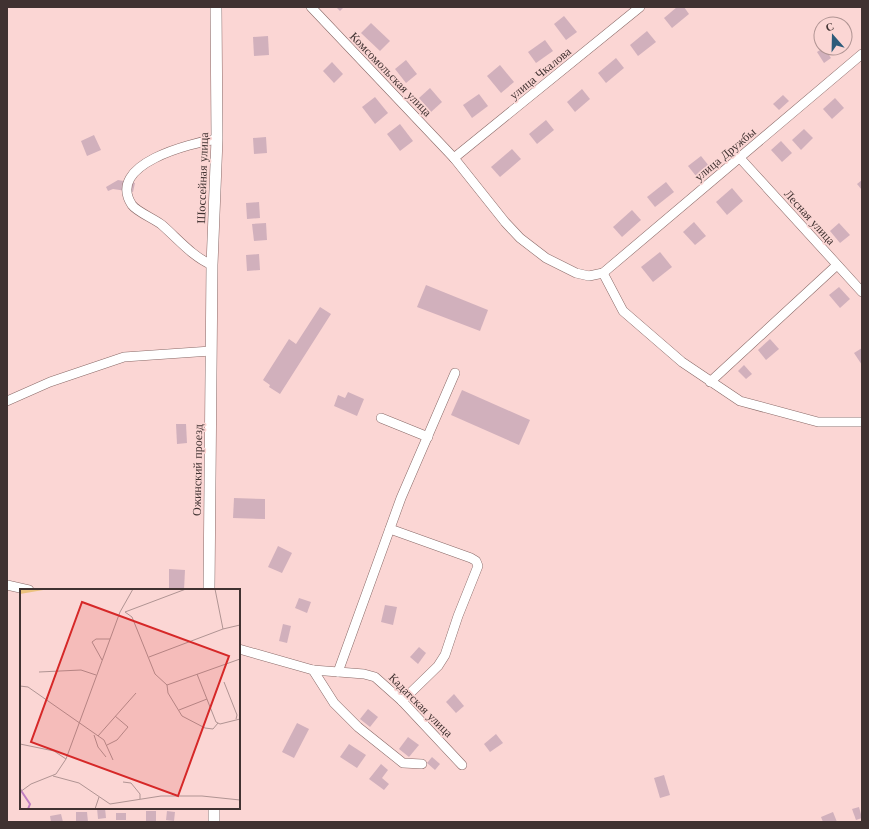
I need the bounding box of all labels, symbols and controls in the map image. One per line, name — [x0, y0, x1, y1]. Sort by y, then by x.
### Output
north arrow — [813, 16, 853, 56]
text: С — [823, 19, 836, 35]
street label: Комсомольская улица — [347, 29, 436, 120]
street label: улица Чкалова — [506, 43, 574, 102]
street label: улица Дружбы — [691, 124, 759, 184]
street label: Шоссейная улица — [193, 131, 211, 224]
street label: Лесная улица — [781, 186, 839, 248]
street label: Ожинский проезд — [189, 424, 205, 516]
inset map — [20, 589, 240, 809]
street label: Кадатская улица — [386, 670, 457, 741]

